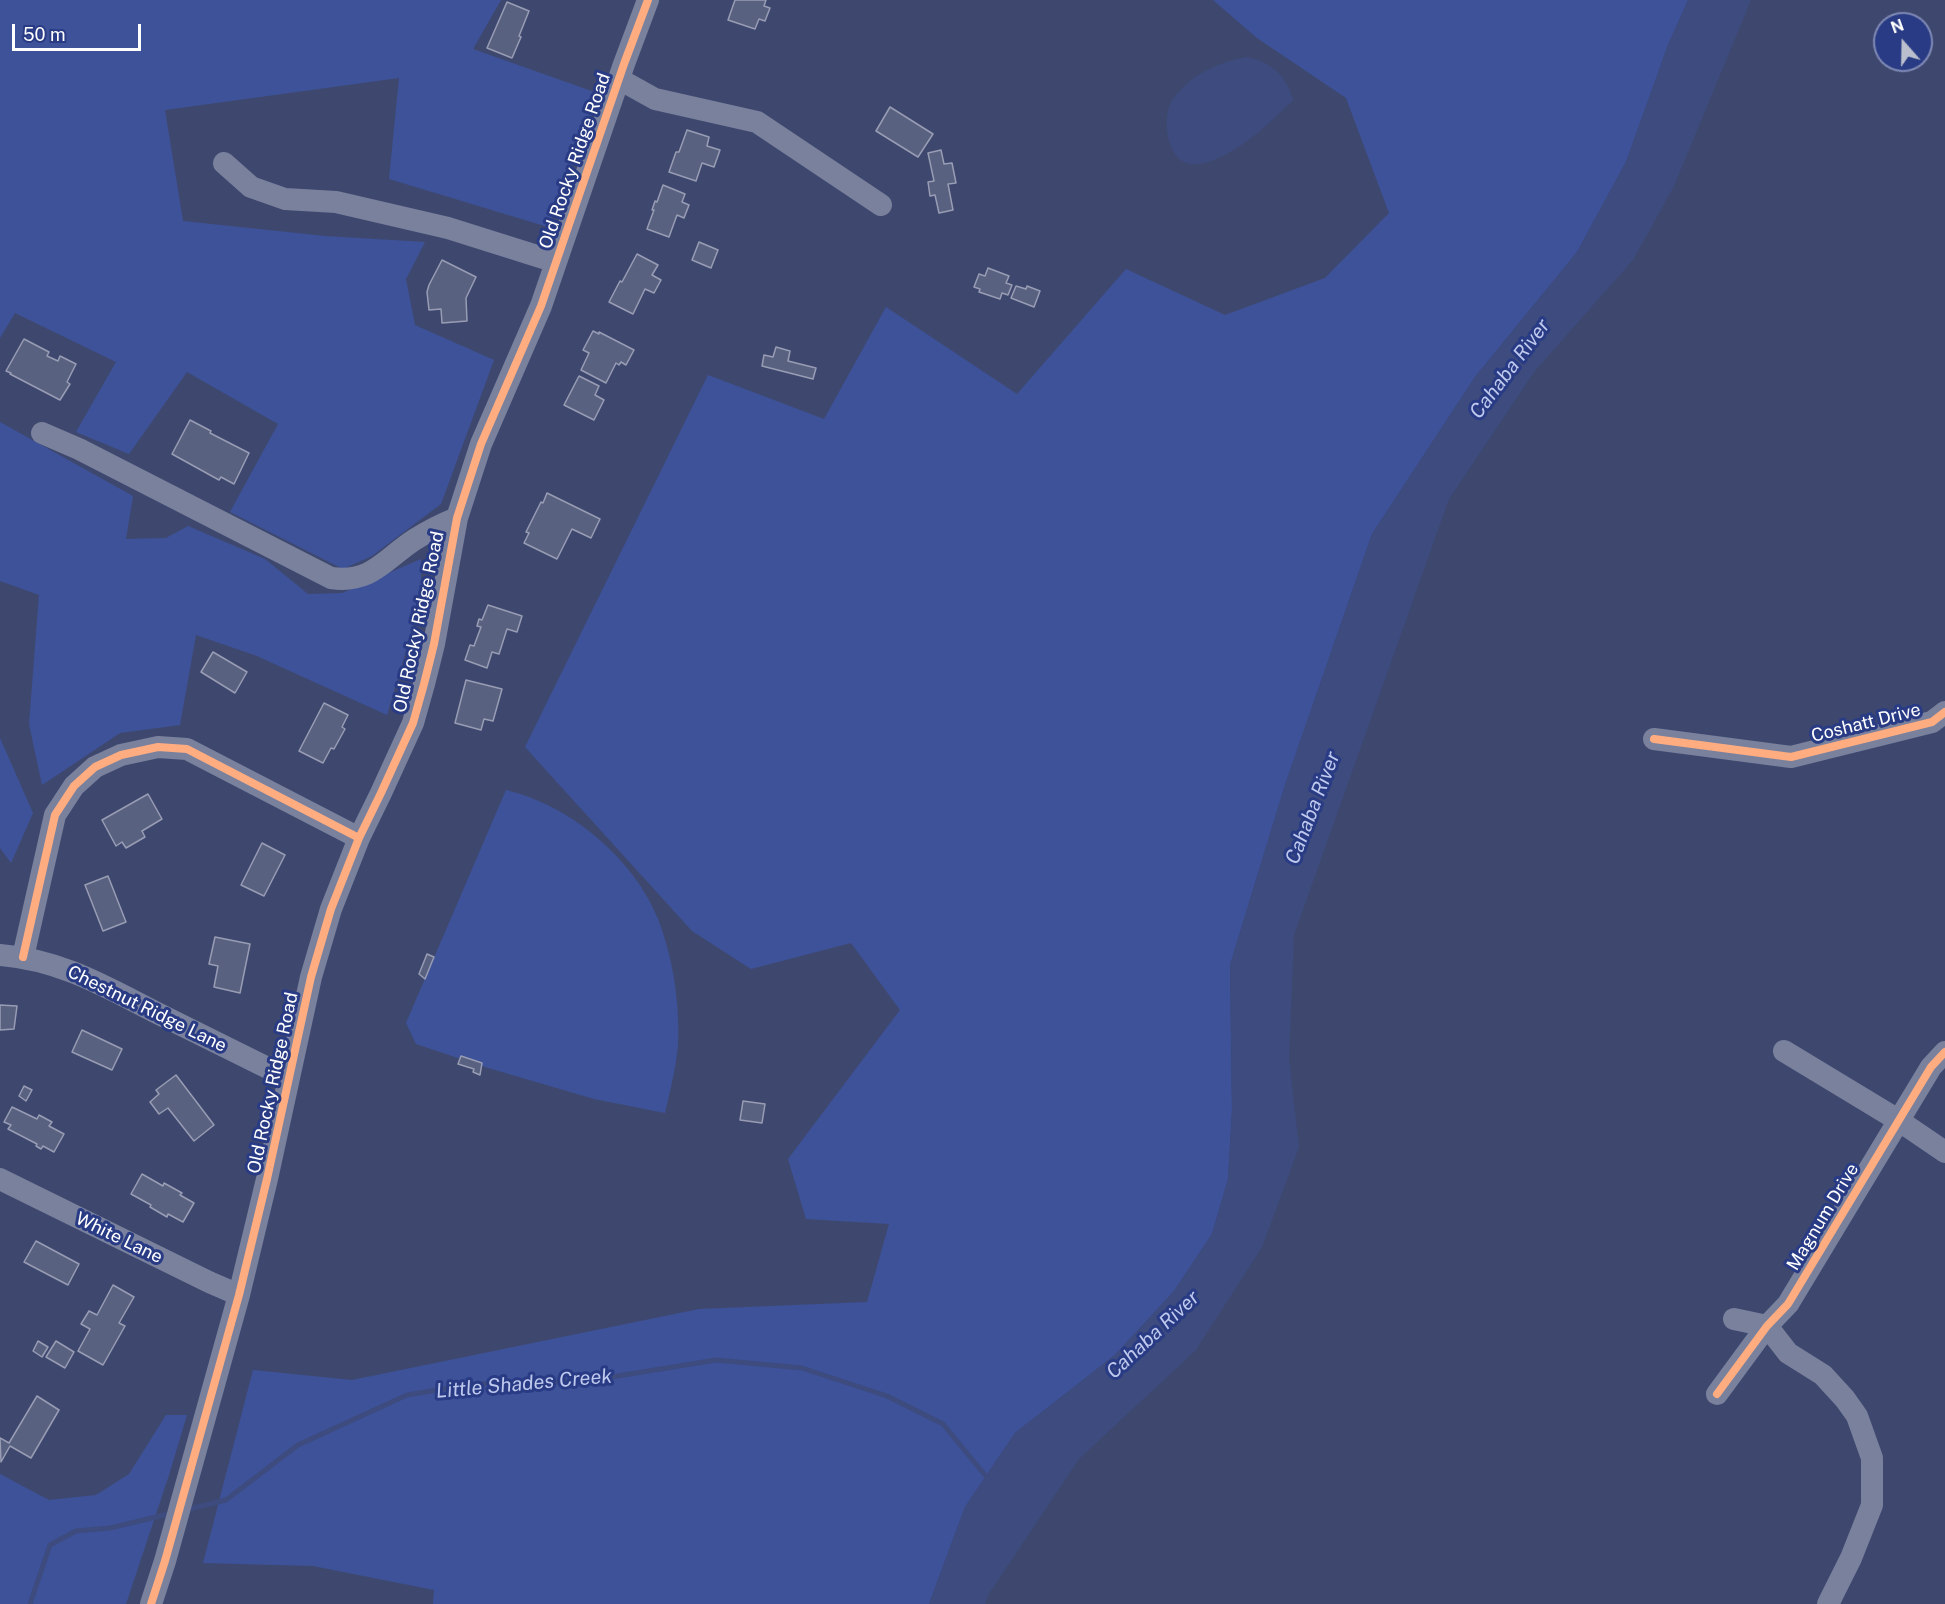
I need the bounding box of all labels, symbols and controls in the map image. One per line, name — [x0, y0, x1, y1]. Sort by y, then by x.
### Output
scale bar — [15, 12, 144, 50]
north arrow — [1873, 12, 1933, 72]
text: N — [1888, 15, 1906, 38]
text: 50 m — [23, 24, 66, 45]
street label: Old Rocky Ridge Road — [535, 70, 615, 252]
water label: Cahaba River — [1465, 315, 1555, 423]
street label: Old Rocky Ridge Road — [389, 529, 449, 715]
street label: Coshatt Drive — [1809, 699, 1923, 747]
water label: Cahaba River — [1281, 748, 1345, 868]
street label: Chestnut Ridge Lane — [64, 961, 230, 1057]
street label: Old Rocky Ridge Road — [243, 990, 303, 1176]
street label: Magnum Drive — [1783, 1160, 1863, 1274]
street label: White Lane — [72, 1208, 166, 1268]
water label: Cahaba River — [1102, 1286, 1204, 1384]
water label: Little Shades Creek — [435, 1364, 613, 1404]

